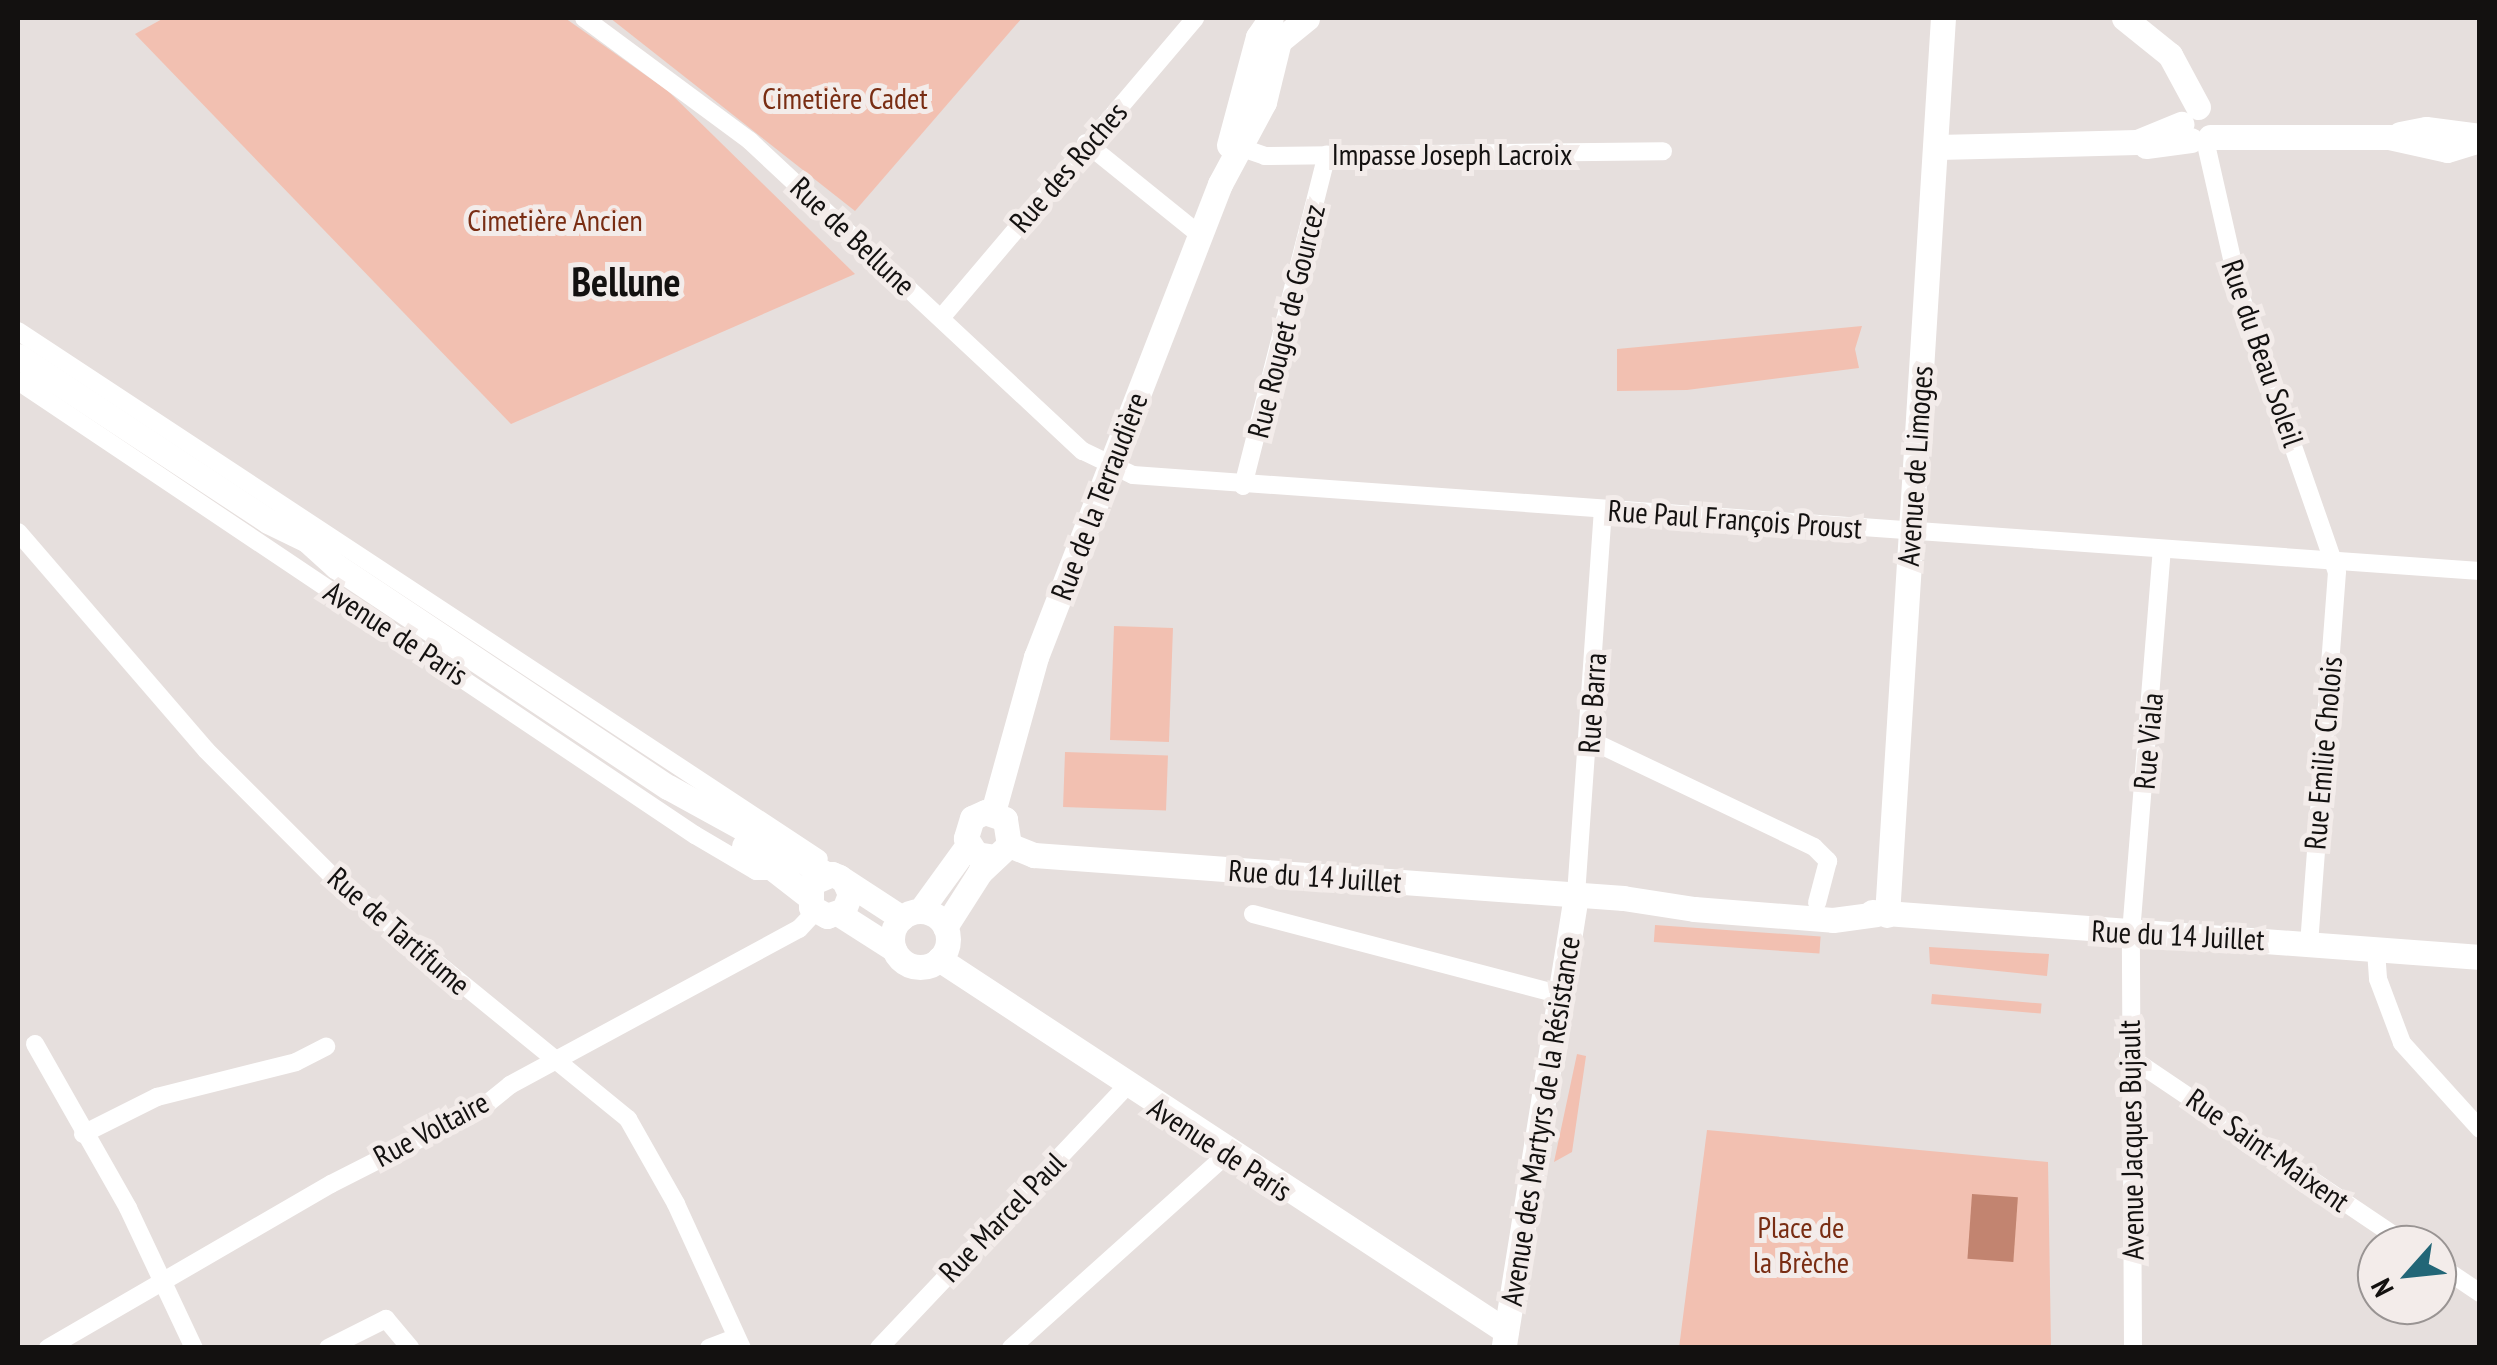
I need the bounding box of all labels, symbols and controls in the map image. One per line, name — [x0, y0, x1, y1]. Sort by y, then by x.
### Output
park label: Cimetière Cadet — [762, 80, 928, 116]
street label: Rue des Roches — [1002, 95, 1134, 239]
street label: Impasse Joseph Lacroix — [1332, 136, 1572, 172]
street label: Rue de Bellune — [783, 169, 923, 303]
street label: Rue Rouget de Gourcez — [1240, 201, 1332, 441]
park label: Cimetière Ancien — [467, 202, 643, 238]
street label: Rue du Beau Soleil — [2214, 255, 2312, 451]
district label: Bellune — [571, 257, 681, 305]
street label: Avenue de Limoges — [1890, 365, 1940, 567]
street label: Rue de la Terraudière — [1043, 387, 1155, 605]
street label: Rue Paul François Proust — [1607, 492, 1863, 546]
street label: Avenue de Paris — [318, 573, 474, 693]
street label: Rue Barra — [1571, 651, 1613, 755]
street label: Rue Emilie Cholois — [2297, 655, 2349, 851]
street label: Rue Viala — [2126, 691, 2170, 791]
street label: Rue du 14 Juillet — [1227, 852, 1403, 900]
street label: Rue de Tartifume — [320, 859, 478, 1003]
street label: Rue du 14 Juillet — [2091, 912, 2265, 958]
street label: Avenue des Martyrs de la Résistance — [1493, 934, 1587, 1308]
street label: Avenue Jacques Bujault — [2111, 1020, 2151, 1260]
street label: Rue Saint-Maixent — [2180, 1081, 2356, 1219]
street label: Rue Voltaire — [367, 1084, 495, 1174]
street label: Avenue de Paris — [1142, 1089, 1298, 1209]
street label: Rue Marcel Paul — [931, 1145, 1073, 1289]
park label: Place de la Brèche — [1753, 1209, 1849, 1280]
north arrow — [2357, 1225, 2457, 1325]
text: N — [2362, 1273, 2402, 1303]

